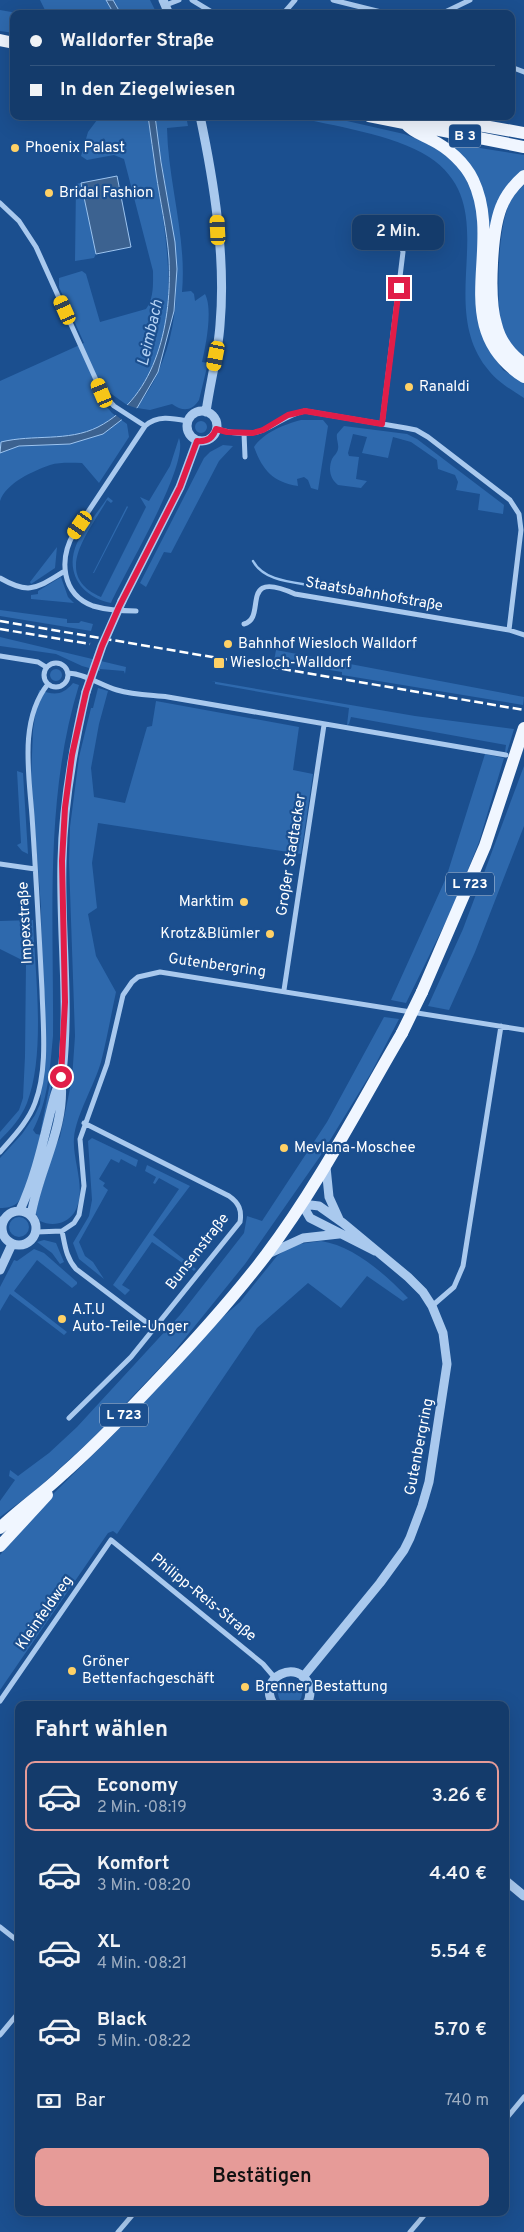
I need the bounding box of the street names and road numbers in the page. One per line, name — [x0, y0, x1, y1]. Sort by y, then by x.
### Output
road number: B 3 — [449, 124, 481, 148]
street label: Staatsbahnhofstraße — [304, 574, 444, 616]
street label: Großer Stadtacker — [273, 792, 311, 918]
road number: L 723 — [446, 872, 494, 896]
street label: Impexstraße — [14, 881, 38, 965]
street label: Gutenbergring — [167, 950, 267, 982]
street label: Bunsenstraße — [162, 1210, 234, 1294]
street label: Gutenbergring — [401, 1397, 439, 1497]
road number: L 723 — [100, 1404, 148, 1426]
street label: Philipp-Reis-Straße — [146, 1550, 260, 1646]
street label: Kleinfeldweg — [12, 1572, 78, 1654]

